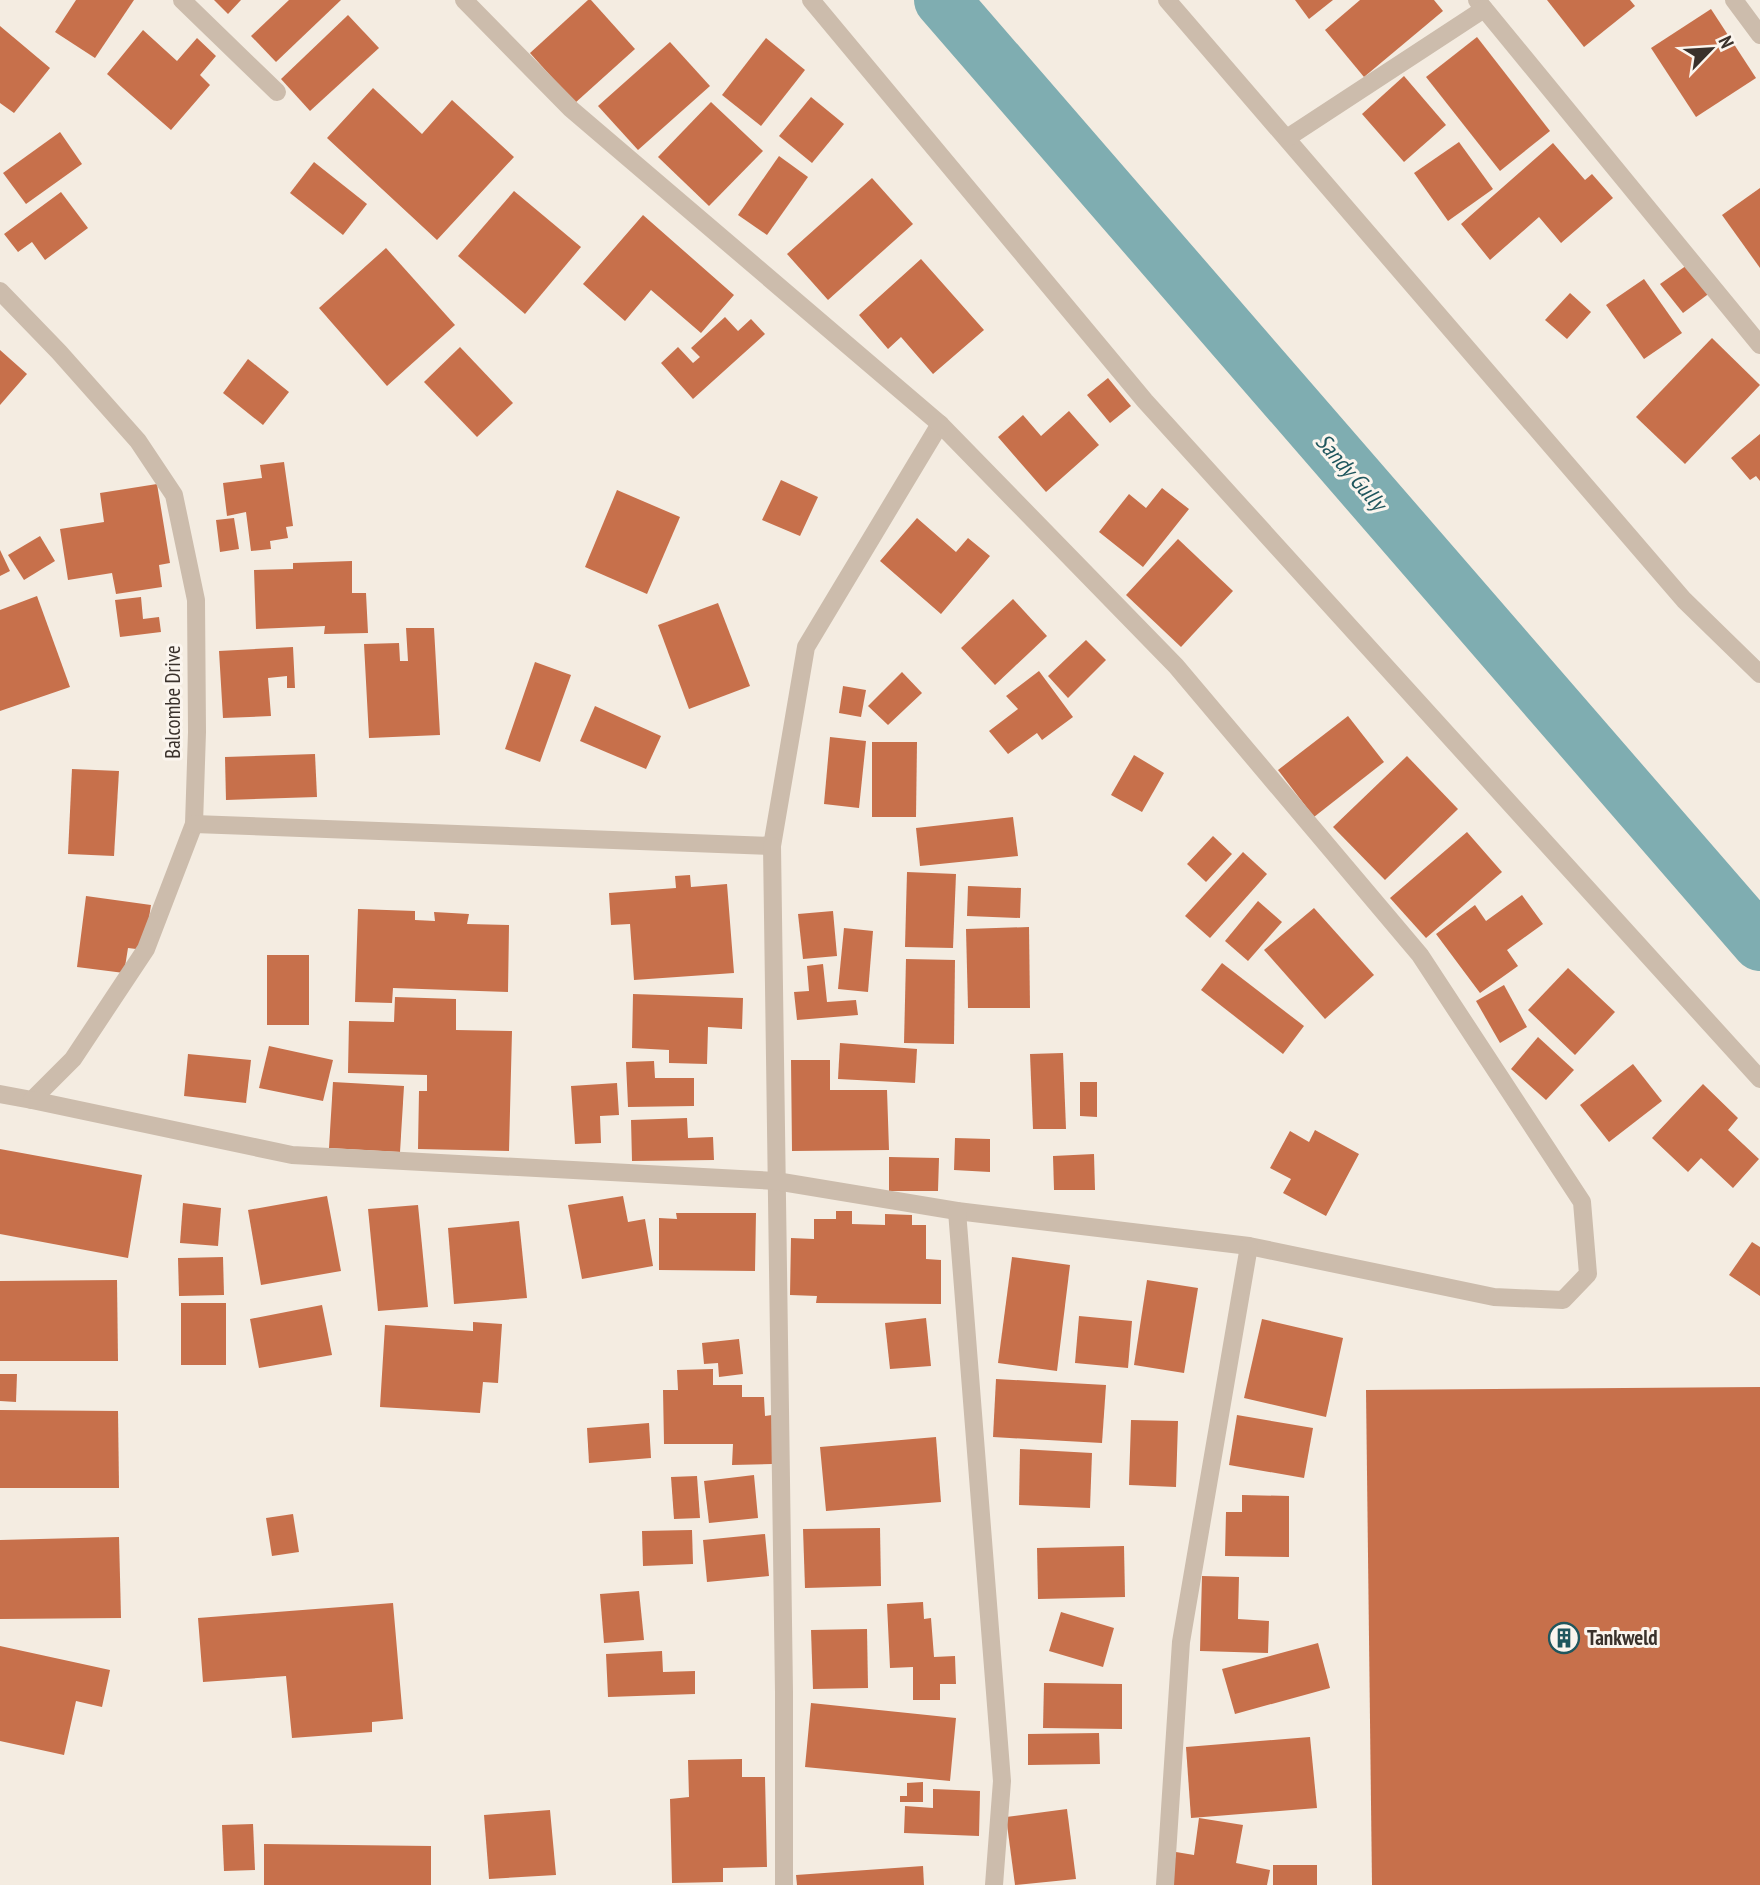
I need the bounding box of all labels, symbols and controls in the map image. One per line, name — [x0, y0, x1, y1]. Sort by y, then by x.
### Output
north arrow — [1676, 14, 1746, 84]
text: N — [1713, 32, 1739, 52]
water label: Sandy Gully — [1310, 427, 1395, 519]
street label: Balcombe Drive — [159, 645, 186, 759]
building icon: Tankweld — [1547, 1621, 1581, 1655]
place label: Tankweld — [1587, 1624, 1658, 1651]

